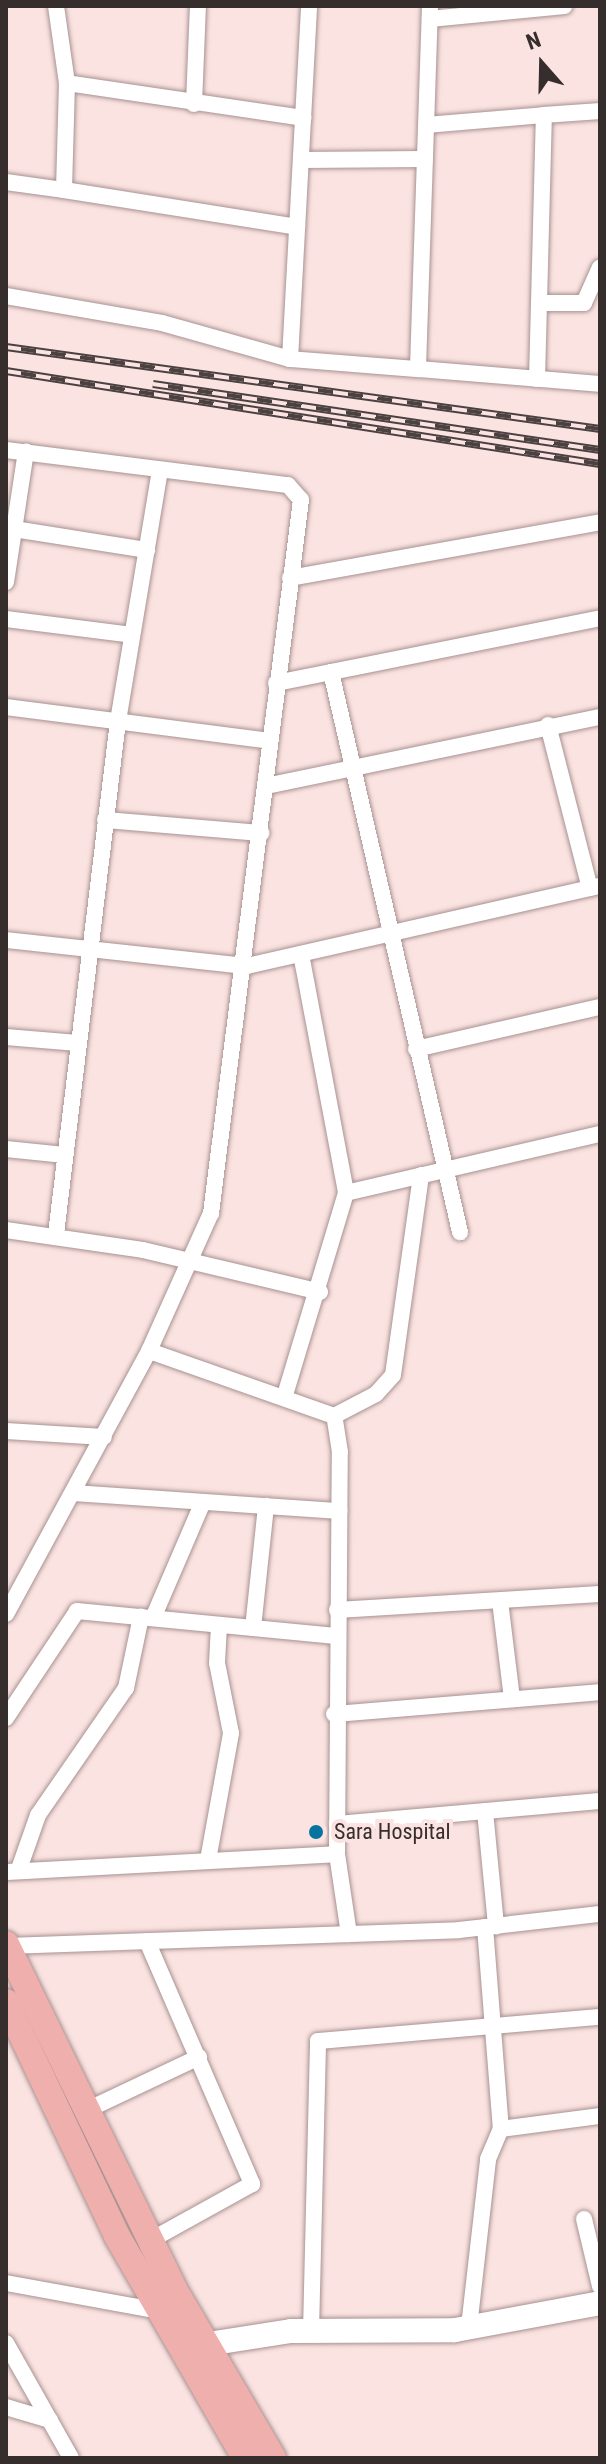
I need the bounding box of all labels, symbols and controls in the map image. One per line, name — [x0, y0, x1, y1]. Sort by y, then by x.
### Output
north arrow — [502, 24, 582, 104]
text: N — [523, 27, 544, 55]
place label: Sara Hospital — [334, 1819, 451, 1845]
marker: Sara Hospital — [305, 1821, 327, 1843]

